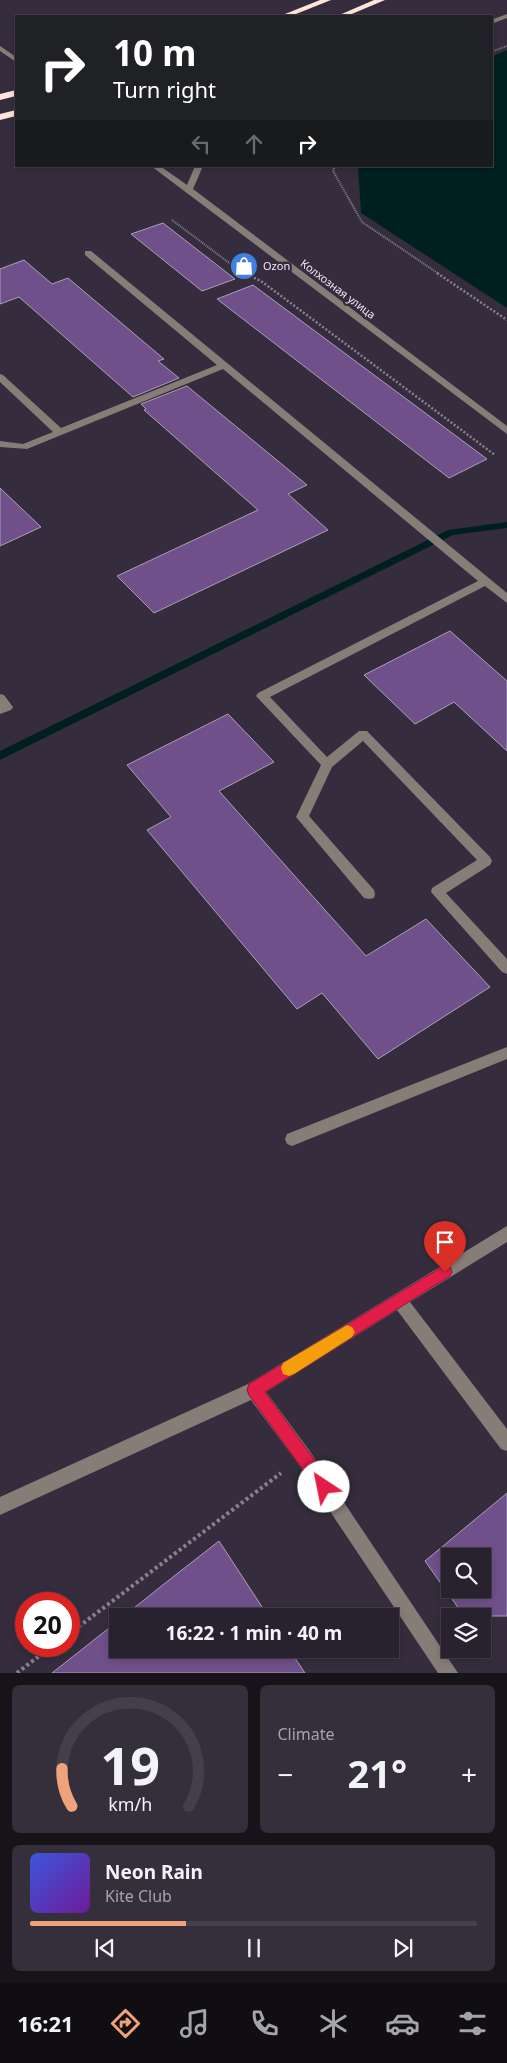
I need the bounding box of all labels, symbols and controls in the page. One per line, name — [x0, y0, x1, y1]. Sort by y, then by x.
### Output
text: 10 m — [113, 29, 196, 76]
icon: right — [30, 35, 95, 100]
text: Turn right — [113, 74, 216, 104]
icon: left — [187, 130, 215, 158]
icon: ahead — [240, 130, 268, 158]
icon: right — [293, 130, 321, 158]
shop icon: Ozon — [229, 251, 259, 281]
street label: Колхозная улица — [298, 255, 379, 322]
place label: Ozon — [263, 258, 290, 273]
pin — [424, 1221, 466, 1272]
icon: arrive — [431, 1228, 459, 1256]
position arrow — [297, 1460, 349, 1512]
map controls — [441, 1548, 491, 1658]
button: search — [441, 1548, 491, 1598]
speed limit sign: 20 — [15, 1592, 80, 1657]
button: layers — [441, 1608, 491, 1658]
text: 16:22 · 1 min · 40 m — [166, 1620, 342, 1646]
text: Climate — [278, 1723, 335, 1745]
text: 19 — [100, 1729, 160, 1800]
text: 21° — [347, 1747, 407, 1799]
text: − — [278, 1755, 294, 1793]
text: + — [461, 1755, 477, 1793]
text: km/h — [108, 1792, 152, 1816]
text: Neon Rain — [105, 1859, 203, 1885]
text: Kite Club — [105, 1885, 172, 1907]
icon: previous — [91, 1934, 119, 1962]
icon: pause — [240, 1934, 268, 1962]
icon: next — [389, 1934, 417, 1962]
icon: directions — [108, 2006, 143, 2041]
icon: music — [177, 2006, 212, 2041]
icon: phone — [247, 2006, 282, 2041]
icon: climate — [316, 2006, 351, 2041]
icon: car — [385, 2006, 420, 2041]
icon: filters — [455, 2006, 490, 2041]
text: 16:21 — [17, 2008, 74, 2038]

